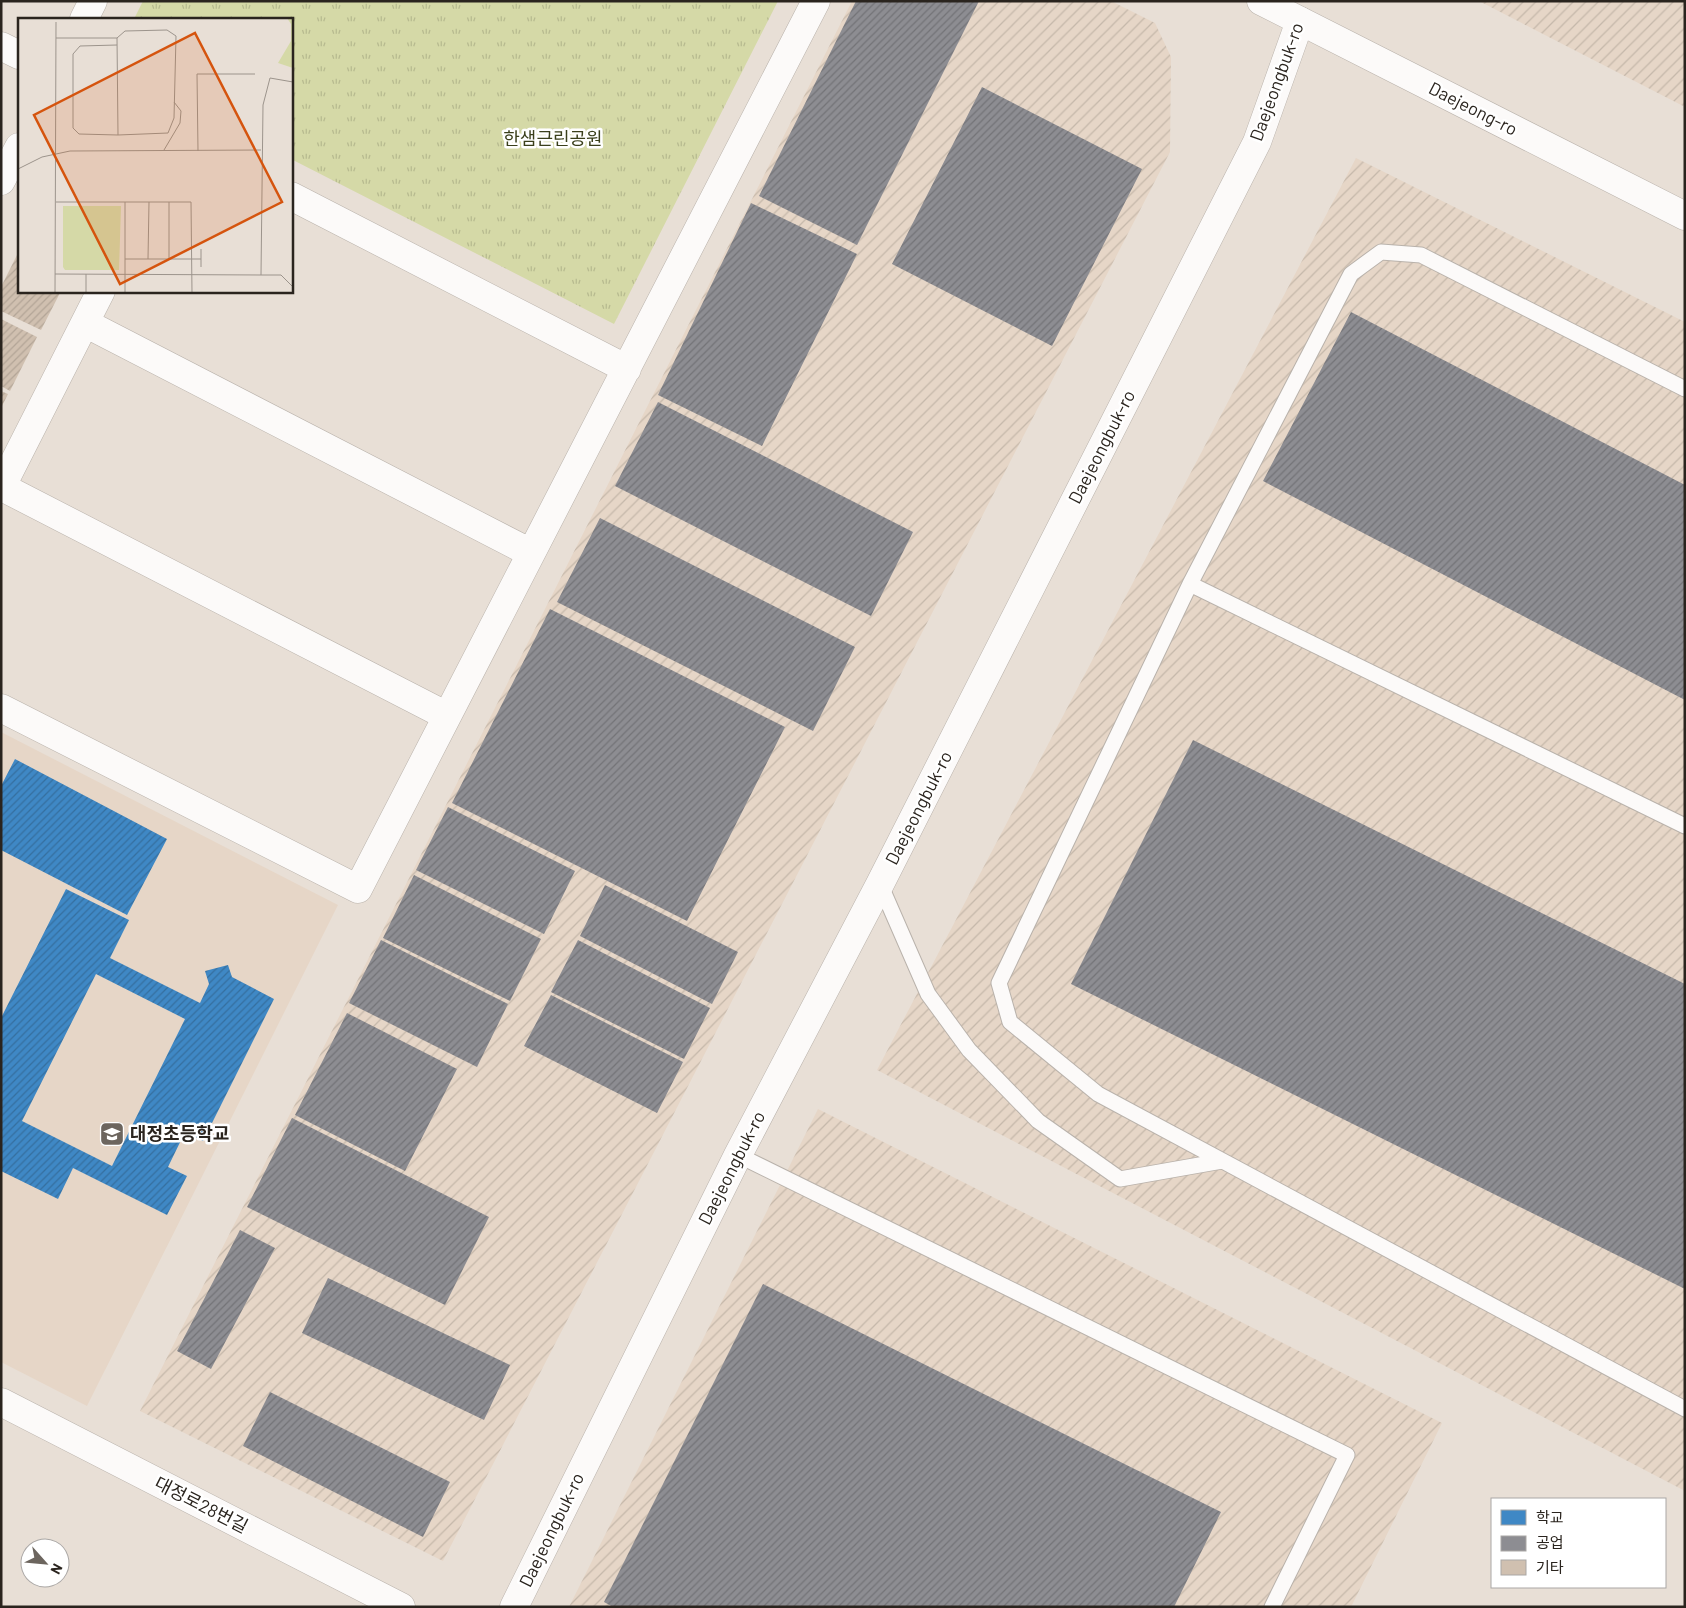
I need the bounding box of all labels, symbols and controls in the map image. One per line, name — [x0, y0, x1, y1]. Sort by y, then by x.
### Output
inset map — [18, 18, 292, 292]
street label: Daejeongbuk-ro — [1244, 19, 1308, 144]
street label: Daejeong-ro — [1426, 76, 1521, 140]
park label: 한샘근린공원 — [503, 127, 603, 149]
street label: Daejeongbuk-ro — [1063, 386, 1139, 507]
street label: Daejeongbuk-ro — [880, 747, 956, 868]
street label: Daejeongbuk-ro — [693, 1107, 769, 1228]
school or university icon: 대정초등학교 — [99, 1121, 125, 1147]
place label: 대정초등학교 — [130, 1122, 229, 1144]
street label: Daejeongbuk-ro — [514, 1469, 588, 1590]
street label: 대정로28번길 — [151, 1471, 252, 1537]
legend — [1491, 1498, 1666, 1588]
text: 학교 — [1536, 1508, 1564, 1526]
text: 공업 — [1536, 1533, 1564, 1551]
north arrow — [20, 1538, 70, 1588]
text: 기타 — [1536, 1558, 1564, 1576]
text: N — [47, 1561, 67, 1577]

